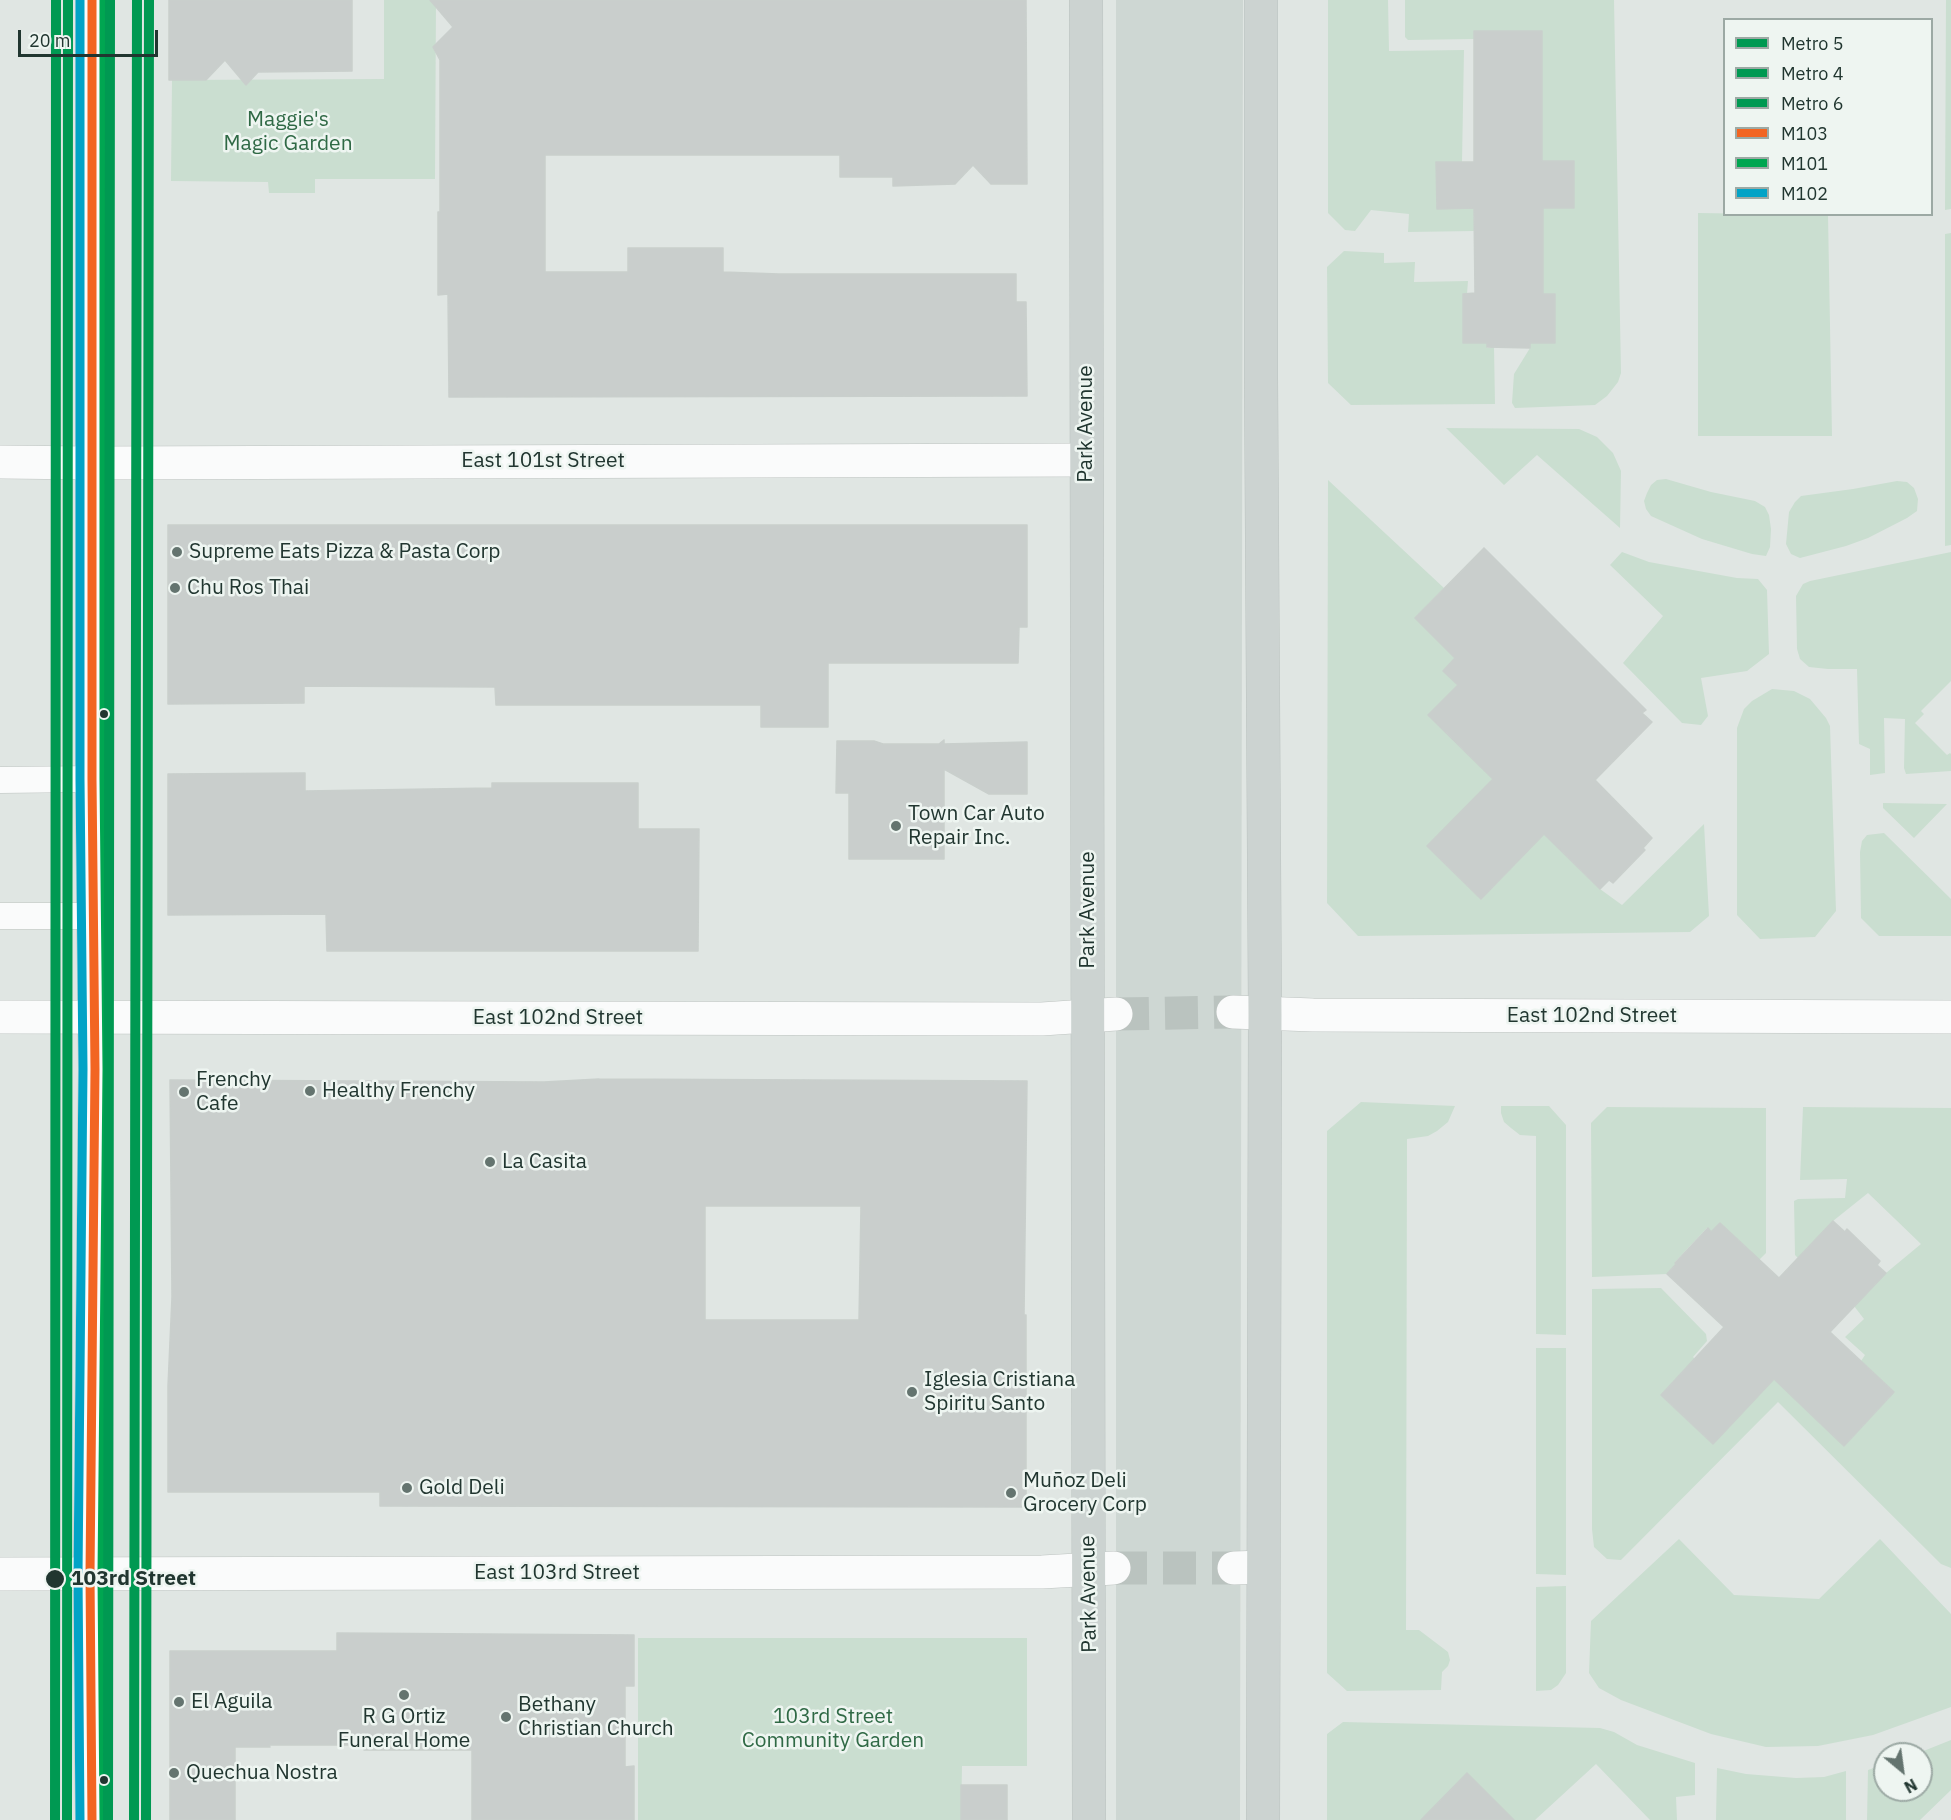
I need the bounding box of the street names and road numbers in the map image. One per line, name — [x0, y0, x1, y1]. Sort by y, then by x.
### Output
street label: Park Avenue — [1073, 365, 1099, 483]
street label: East 101st Street — [461, 448, 625, 474]
street label: Park Avenue — [1075, 851, 1101, 969]
street label: East 102nd Street — [1507, 1003, 1677, 1029]
street label: East 102nd Street — [473, 1005, 643, 1031]
street label: Park Avenue — [1075, 1535, 1103, 1653]
street label: East 103rd Street — [474, 1560, 640, 1586]

